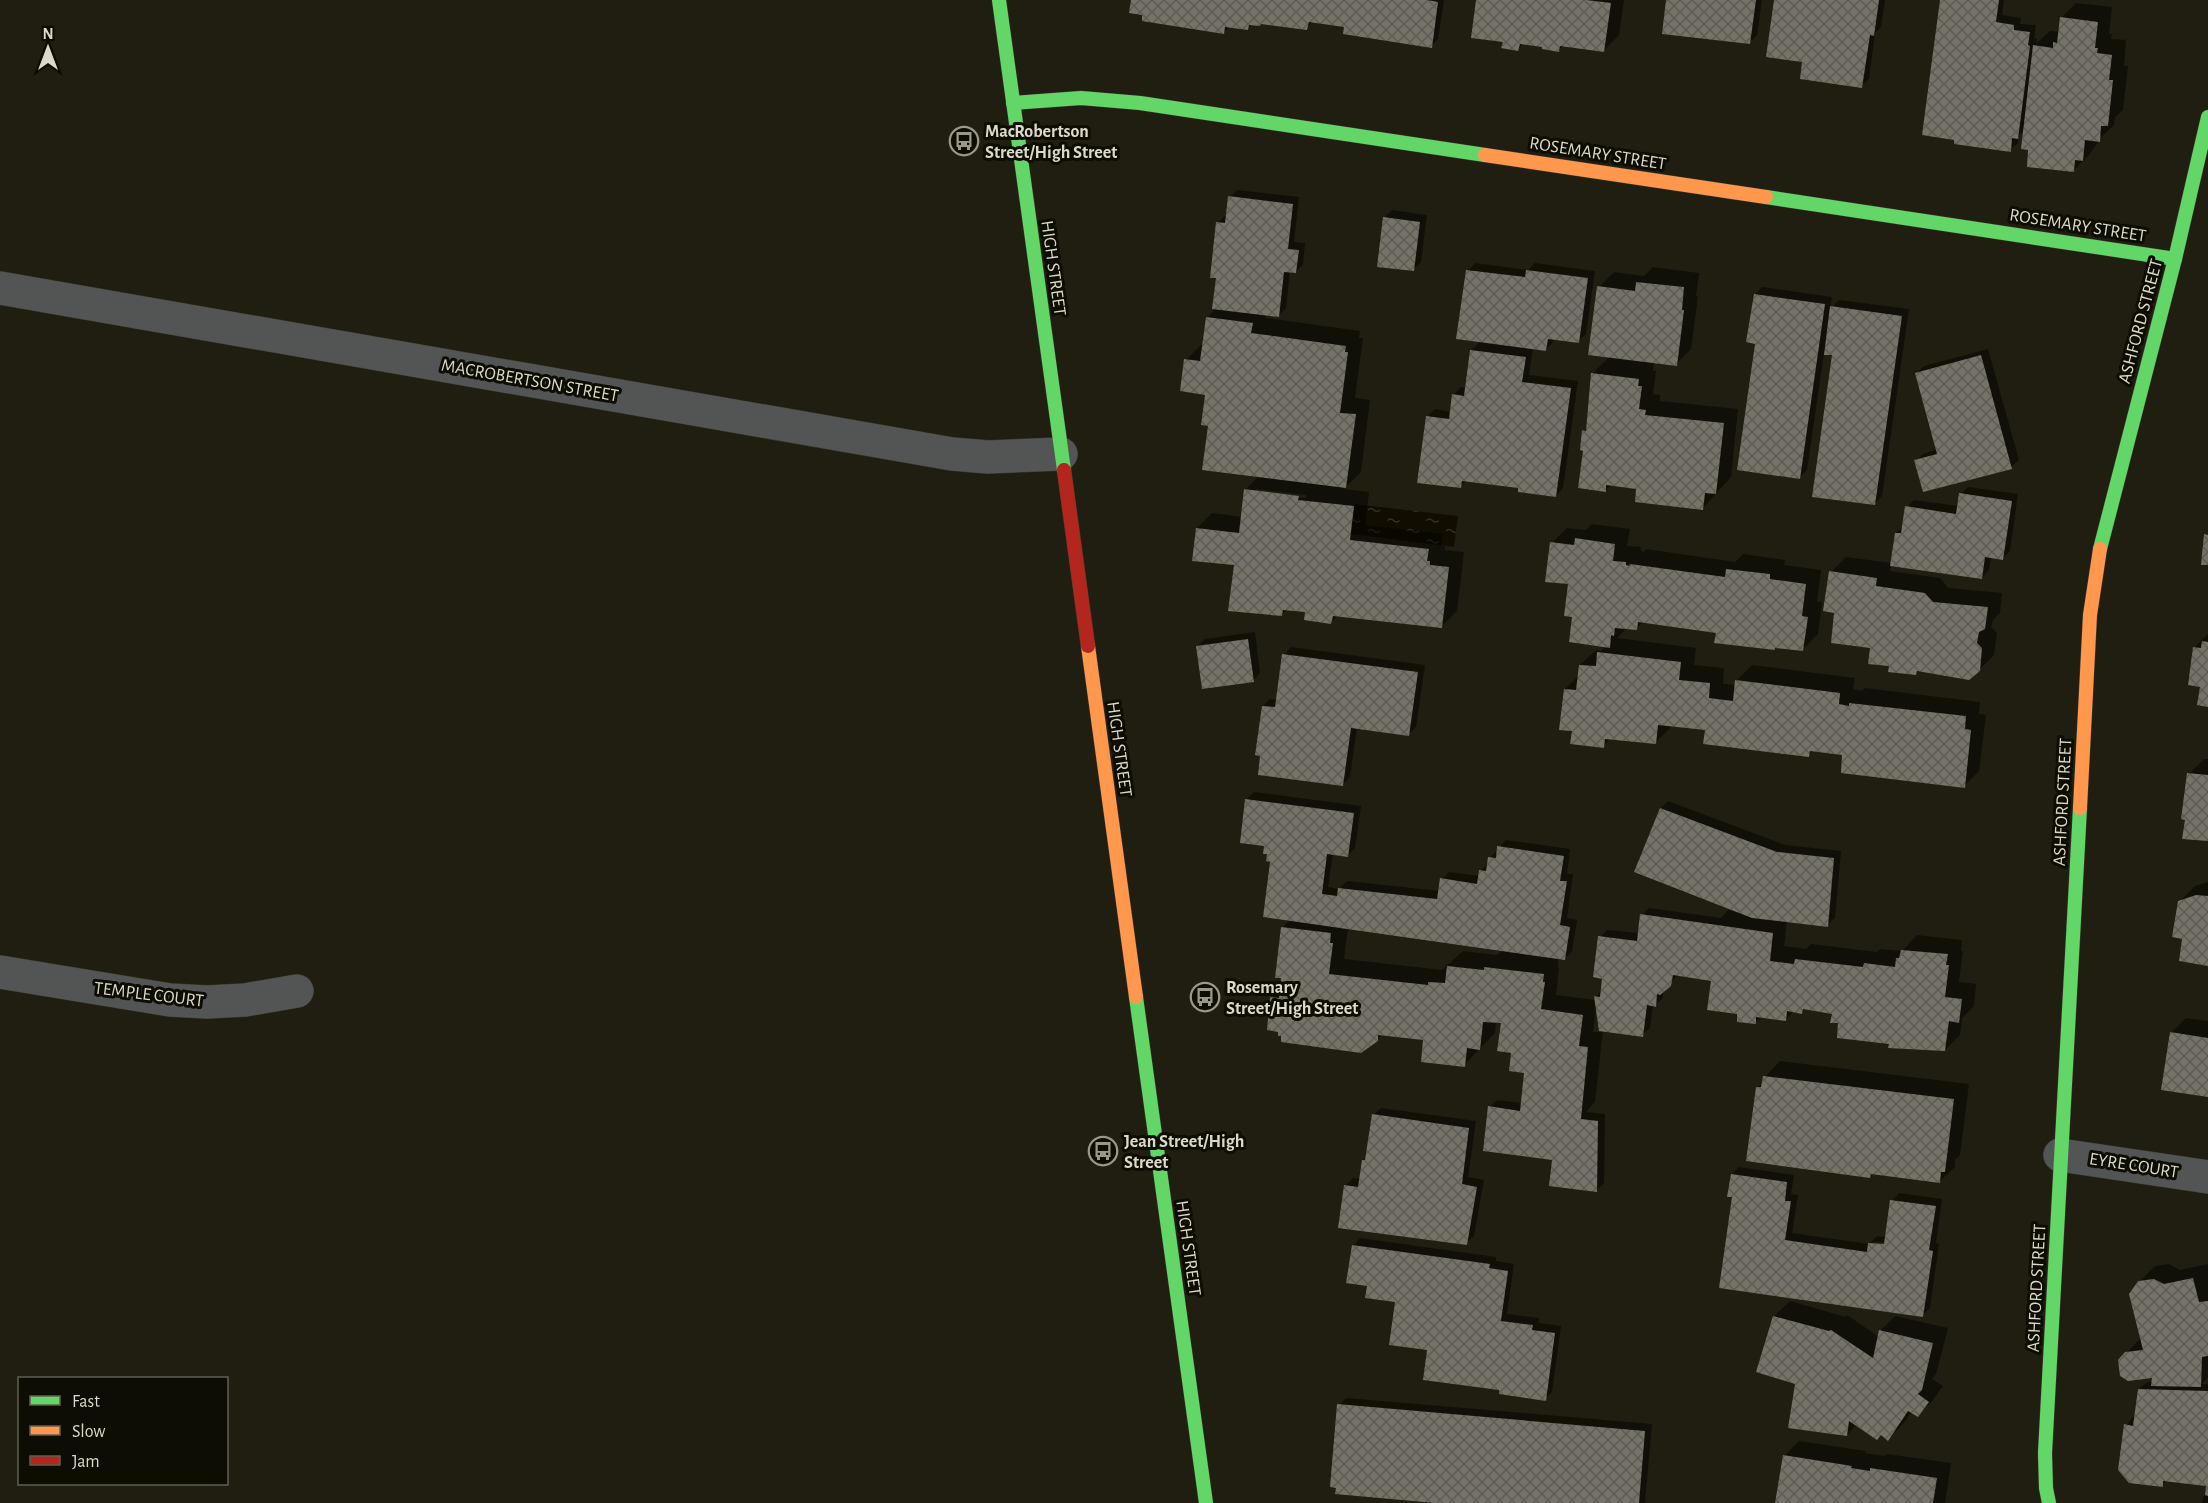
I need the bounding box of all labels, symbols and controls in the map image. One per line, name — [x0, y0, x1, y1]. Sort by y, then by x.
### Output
north arrow — [18, 18, 78, 78]
text: N — [42, 26, 54, 42]
place label: MacRobertson Street/High Street — [985, 123, 1117, 162]
bus stop icon: MacRobertson Street/High Street — [948, 125, 980, 157]
street label: ROSEMARY STREET — [1528, 134, 1668, 174]
street label: ROSEMARY STREET — [2008, 206, 2148, 246]
street label: HIGH STREET — [1037, 219, 1069, 317]
street label: ASHFORD STREET — [2116, 257, 2166, 386]
street label: MACROBERTSON STREET — [440, 357, 620, 405]
street label: HIGH STREET — [1103, 700, 1135, 798]
street label: ASHFORD STREET — [2051, 737, 2075, 867]
street label: TEMPLE COURT — [93, 979, 205, 1011]
place label: Rosemary Street/High Street — [1226, 979, 1358, 1018]
bus stop icon: Rosemary Street/High Street — [1189, 981, 1221, 1013]
place label: Jean Street/High Street — [1124, 1133, 1244, 1172]
bus stop icon: Jean Street/High Street — [1087, 1135, 1119, 1167]
street label: EYRE COURT — [2088, 1150, 2180, 1182]
street label: HIGH STREET — [1172, 1199, 1204, 1297]
street label: ASHFORD STREET — [2025, 1223, 2049, 1353]
legend — [18, 1377, 228, 1485]
text: Fast — [72, 1393, 100, 1411]
text: Slow — [72, 1423, 105, 1441]
text: Jam — [72, 1453, 100, 1471]

